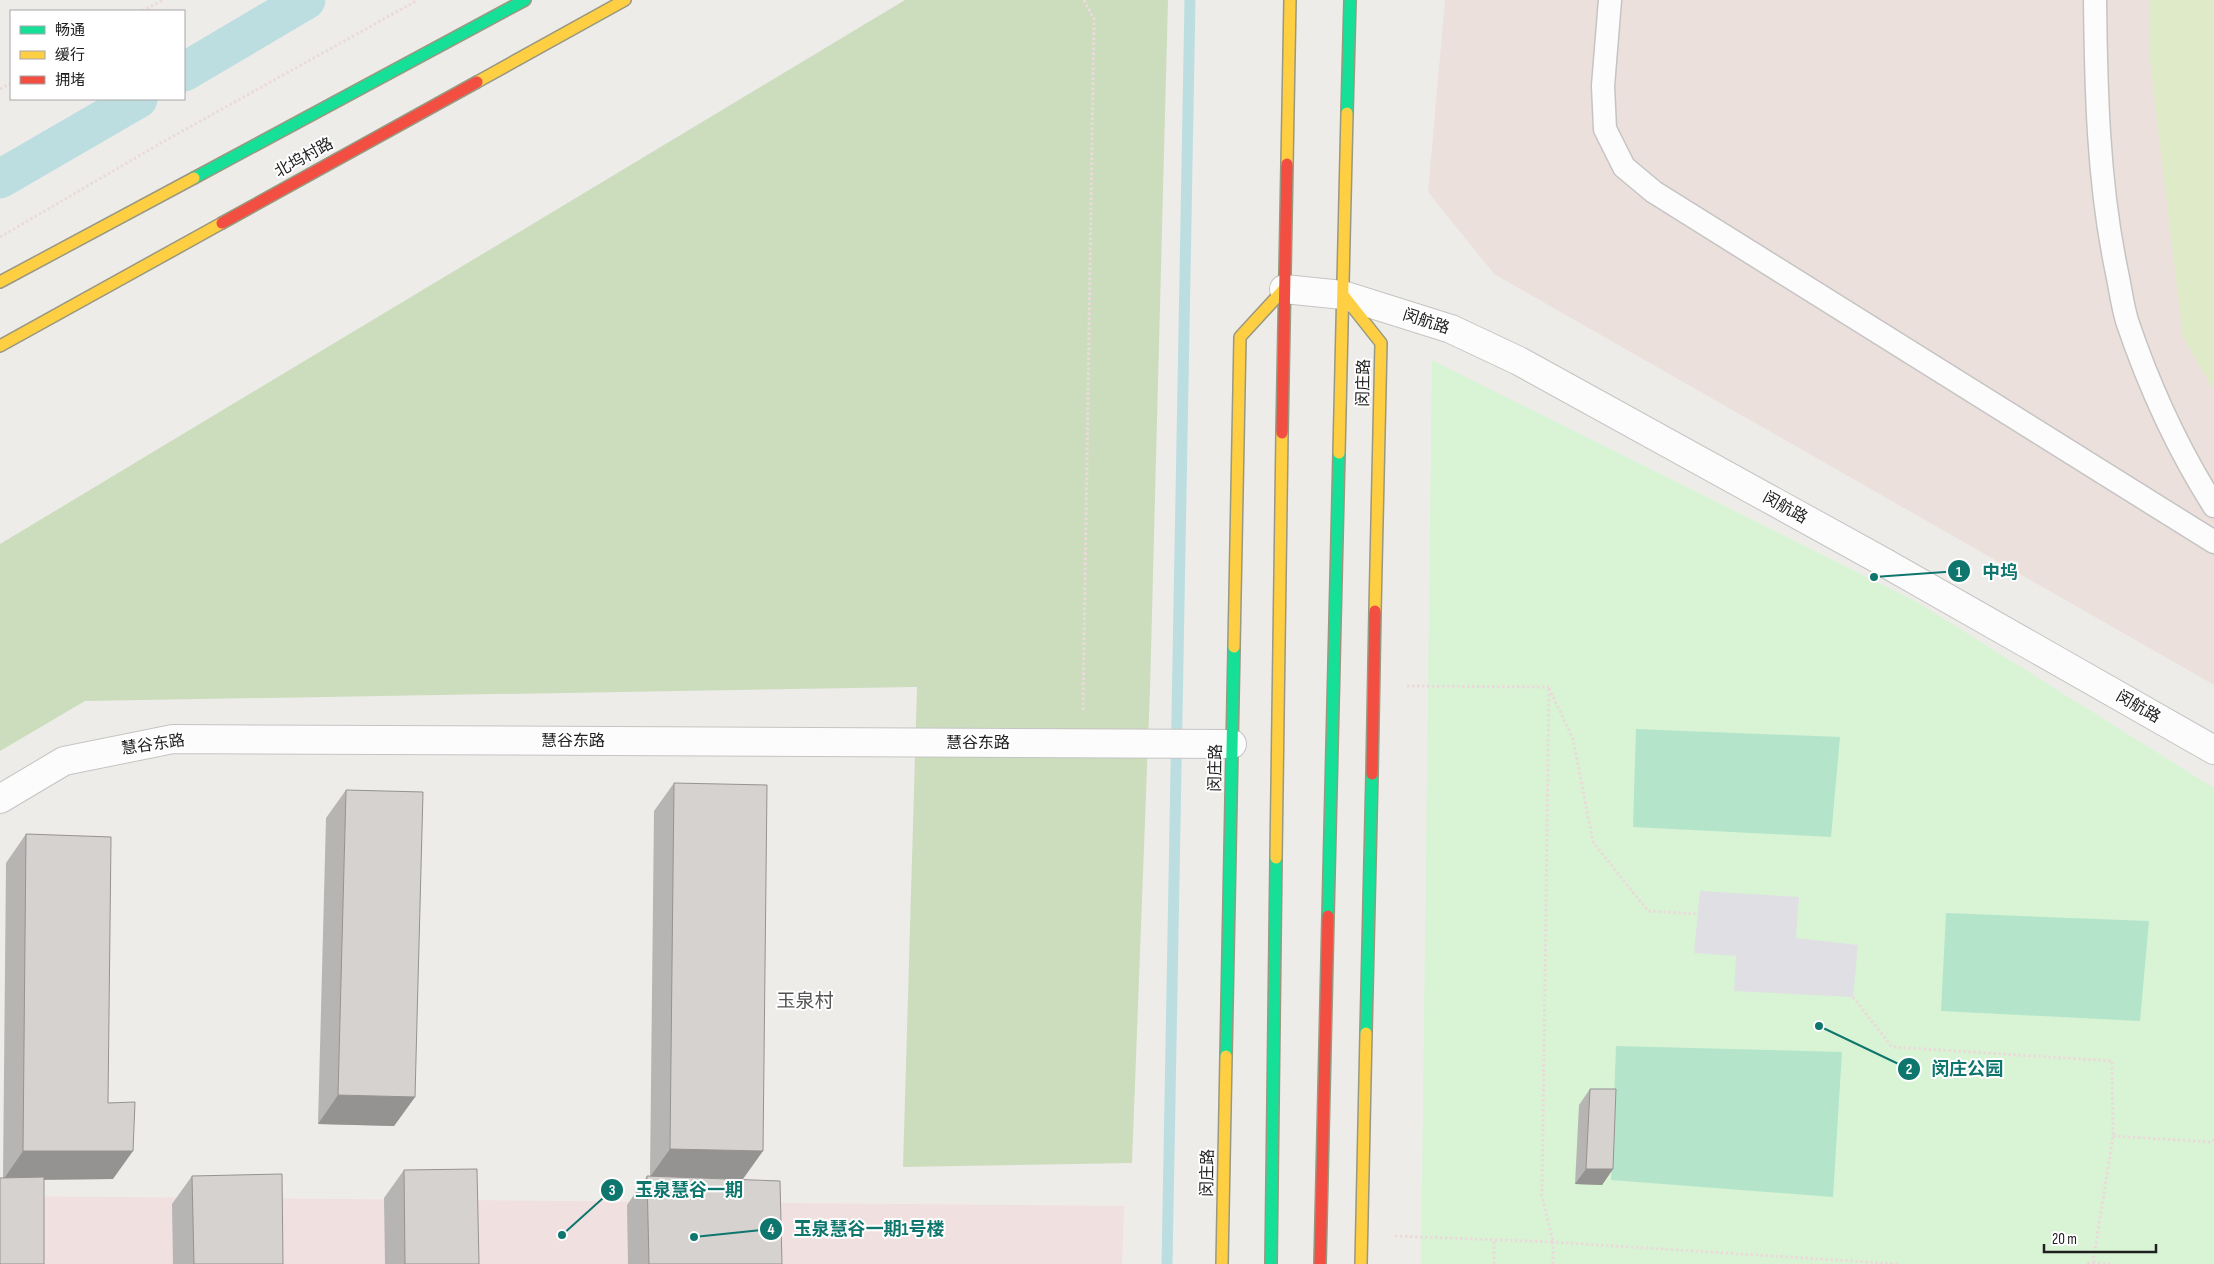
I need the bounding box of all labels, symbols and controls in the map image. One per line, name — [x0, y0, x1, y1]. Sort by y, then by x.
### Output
legend — [10, 10, 185, 100]
text: 畅通 — [55, 21, 85, 40]
text: 缓行 — [55, 46, 85, 65]
text: 拥堵 — [55, 71, 85, 90]
street label: 北坞村路 — [271, 134, 337, 182]
street label: 闵航路 — [1400, 306, 1452, 338]
street label: 闵庄路 — [1354, 359, 1374, 407]
street label: 闵航路 — [1759, 488, 1811, 528]
callout: 中坞 — [1947, 555, 2028, 588]
text: 中坞 — [1982, 562, 2018, 583]
text: 1 — [1956, 563, 1962, 582]
street label: 闵航路 — [2112, 687, 2164, 727]
street label: 慧谷东路 — [120, 731, 186, 759]
street label: 慧谷东路 — [541, 732, 605, 751]
street label: 慧谷东路 — [946, 734, 1010, 753]
street label: 闵庄路 — [1206, 744, 1226, 792]
district label: 玉泉村 — [776, 990, 834, 1013]
callout: 闵庄公园 — [1896, 1052, 2013, 1085]
text: 闵庄公园 — [1931, 1059, 2003, 1080]
text: 2 — [1906, 1060, 1912, 1079]
street label: 闵庄路 — [1198, 1149, 1218, 1197]
callout: 玉泉慧谷一期 — [600, 1174, 753, 1207]
text: 玉泉慧谷一期 — [635, 1180, 743, 1201]
text: 3 — [609, 1181, 616, 1200]
callout: 玉泉慧谷一期1号楼 — [759, 1213, 955, 1246]
text: 玉泉慧谷一期1号楼 — [793, 1219, 945, 1240]
text: 4 — [768, 1220, 775, 1239]
scale bar — [2044, 1222, 2156, 1254]
text: 20 m — [2052, 1230, 2077, 1249]

